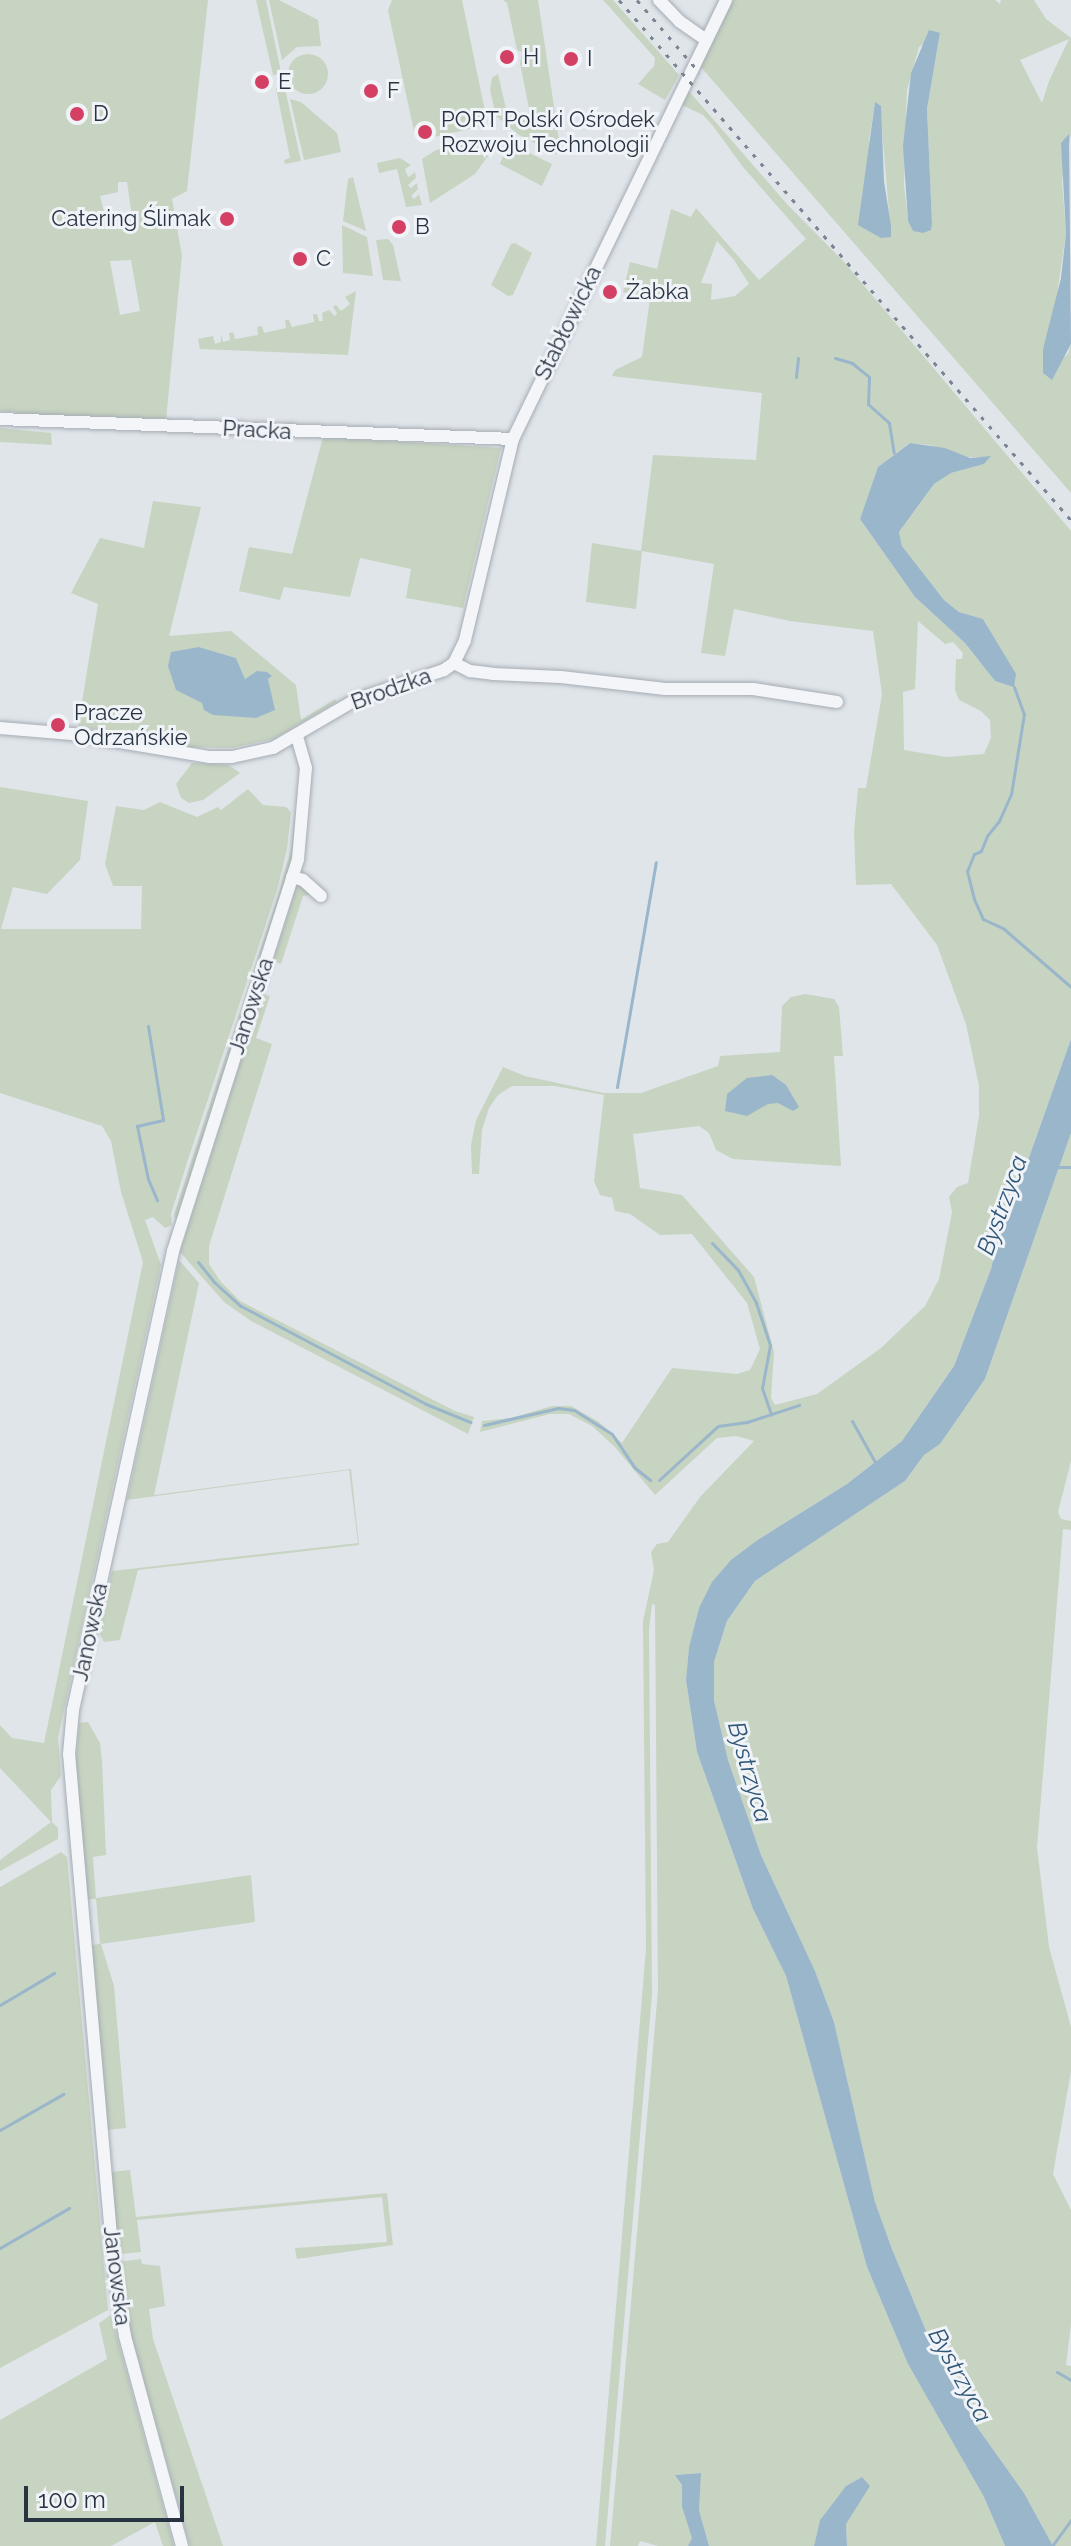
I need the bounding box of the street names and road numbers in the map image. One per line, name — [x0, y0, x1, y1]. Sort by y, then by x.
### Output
street label: Stabłowicka — [529, 262, 607, 384]
street label: Pracka — [222, 415, 292, 445]
street label: Brodzka — [347, 662, 435, 716]
street label: Janowska — [223, 954, 279, 1058]
street label: Janowska — [67, 1580, 113, 1684]
street label: Janowska — [98, 2225, 136, 2327]

